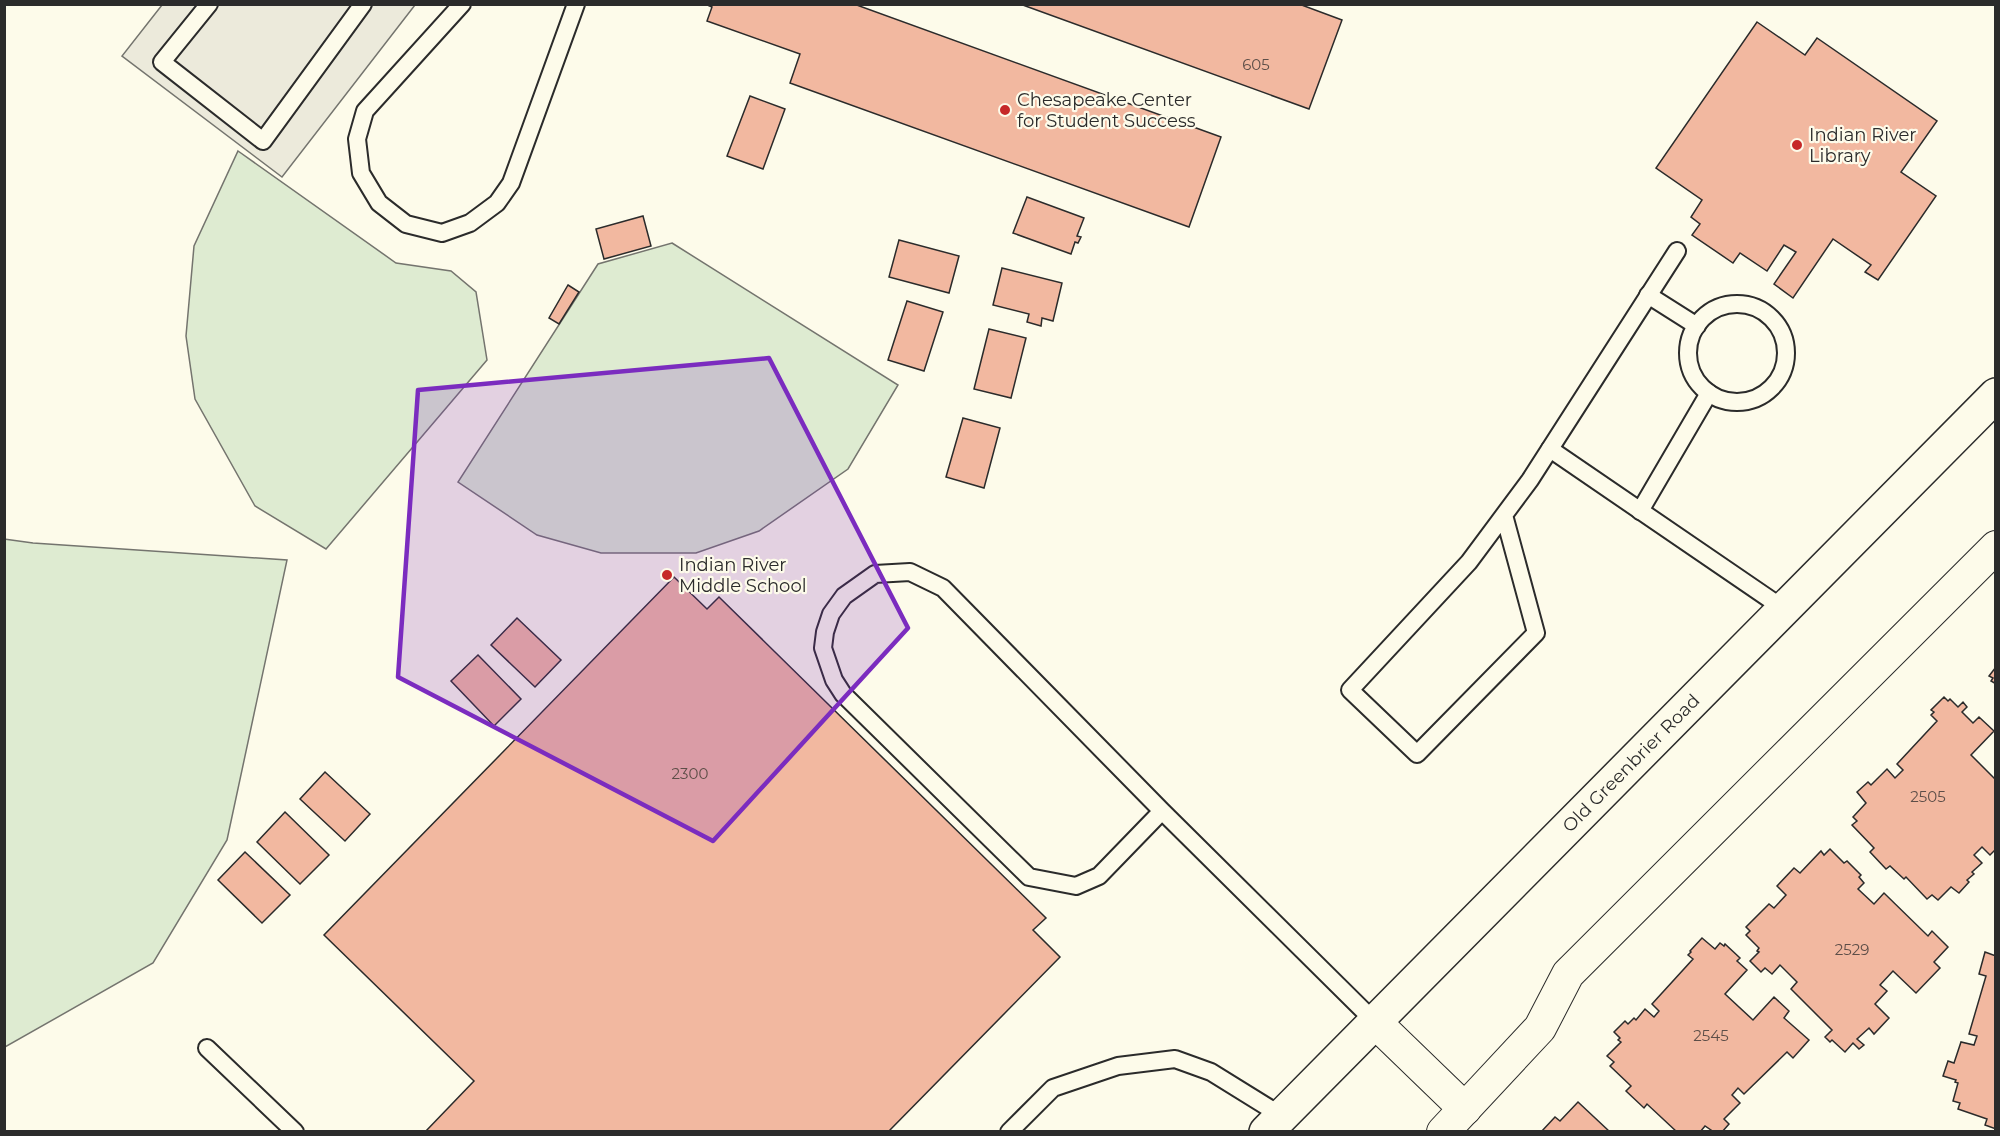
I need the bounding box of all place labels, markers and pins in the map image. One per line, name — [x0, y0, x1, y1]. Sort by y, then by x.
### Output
place label: Chesapeake Center for Student Success — [1017, 89, 1196, 132]
marker: Chesapeake Center for Student Success — [998, 103, 1012, 117]
place label: Indian River Library — [1809, 124, 1917, 167]
marker: Indian River Library — [1790, 138, 1804, 152]
place label: Indian River Middle School — [679, 554, 807, 597]
marker: Indian River Middle School — [660, 568, 674, 582]

